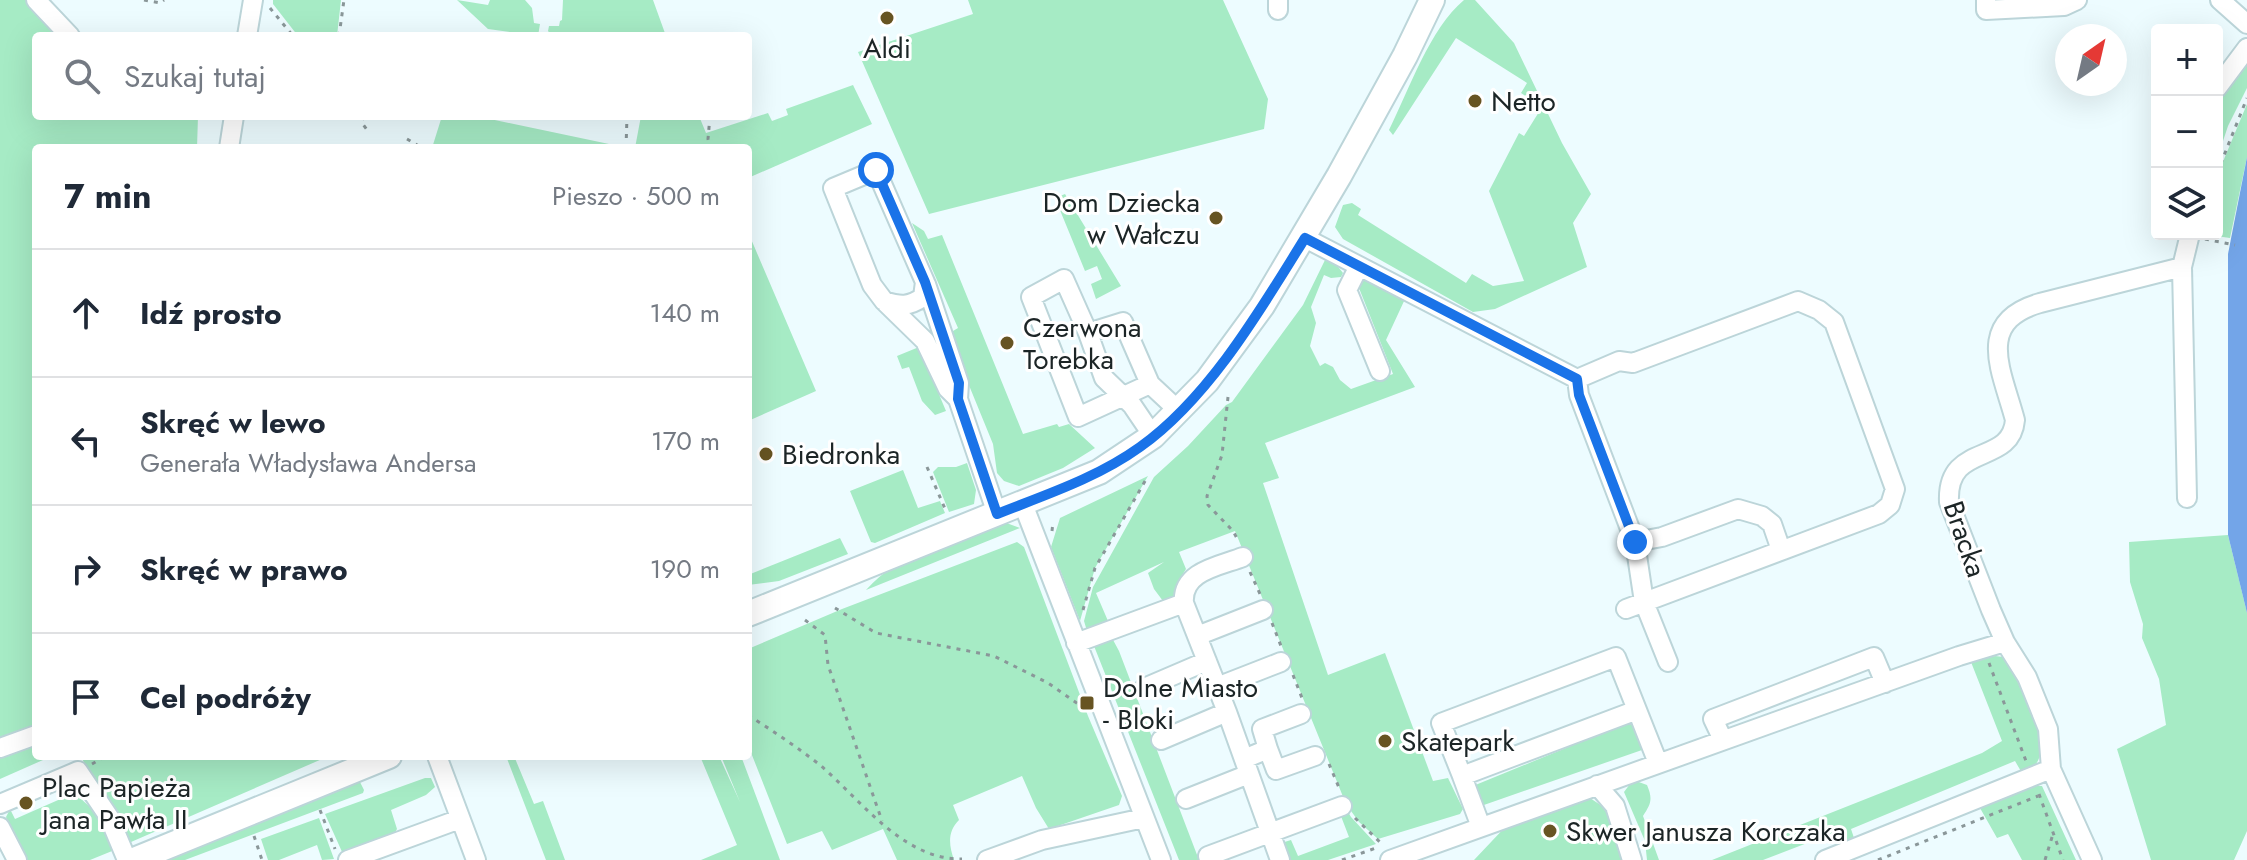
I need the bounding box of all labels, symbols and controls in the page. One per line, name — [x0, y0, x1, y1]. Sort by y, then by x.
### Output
marker: Aldi — [878, 9, 896, 27]
north arrow — [2055, 24, 2127, 96]
map controls — [2151, 24, 2223, 240]
button: + — [2151, 24, 2223, 96]
place label: Aldi — [863, 28, 911, 69]
search box — [32, 32, 752, 120]
icon: search — [60, 54, 104, 98]
text: Szukaj tutaj — [124, 55, 266, 98]
place label: Netto — [1491, 81, 1556, 122]
marker: Netto — [1466, 92, 1484, 110]
button: − — [2151, 96, 2223, 168]
route start — [858, 152, 894, 188]
button: layers — [2151, 168, 2223, 240]
text: 7 min — [64, 172, 152, 221]
text: Pieszo · 500 m — [552, 177, 720, 215]
place label: Dom Dziecka w Wałczu — [1043, 182, 1200, 255]
marker: Dom Dziecka w Wałczu — [1207, 209, 1225, 227]
icon: ahead — [64, 291, 108, 335]
text: Idź prosto — [140, 292, 282, 335]
text: 140 m — [649, 294, 720, 332]
place label: Czerwona Torebka — [1023, 307, 1142, 380]
marker: Czerwona Torebka — [998, 334, 1016, 352]
text: Skręć w lewo — [140, 401, 326, 444]
icon: left — [64, 419, 108, 463]
text: 170 m — [651, 422, 720, 460]
place label: Biedronka — [782, 434, 900, 475]
text: Generała Władysława Andersa — [140, 444, 477, 482]
marker: Biedronka — [757, 445, 775, 463]
street label: Bracka — [1933, 496, 1997, 582]
route end — [1617, 524, 1653, 560]
icon: right — [64, 547, 108, 591]
text: Skręć w prawo — [140, 548, 348, 591]
text: 190 m — [650, 550, 720, 588]
place label: Dolne Miasto - Bloki — [1103, 667, 1258, 740]
icon: arrive — [64, 675, 108, 719]
text: Cel podróży — [140, 676, 311, 719]
marker: Dolne Miasto - Bloki — [1078, 694, 1096, 712]
place label: Skatepark — [1401, 721, 1515, 762]
marker: Skatepark — [1376, 732, 1394, 750]
place label: Plac Papieża Jana Pawła II — [38, 767, 191, 840]
marker: Plac Papieża Jana Pawła II — [17, 794, 35, 812]
place label: Skwer Janusza Korczaka — [1566, 811, 1846, 852]
marker: Skwer Janusza Korczaka — [1541, 822, 1559, 840]

